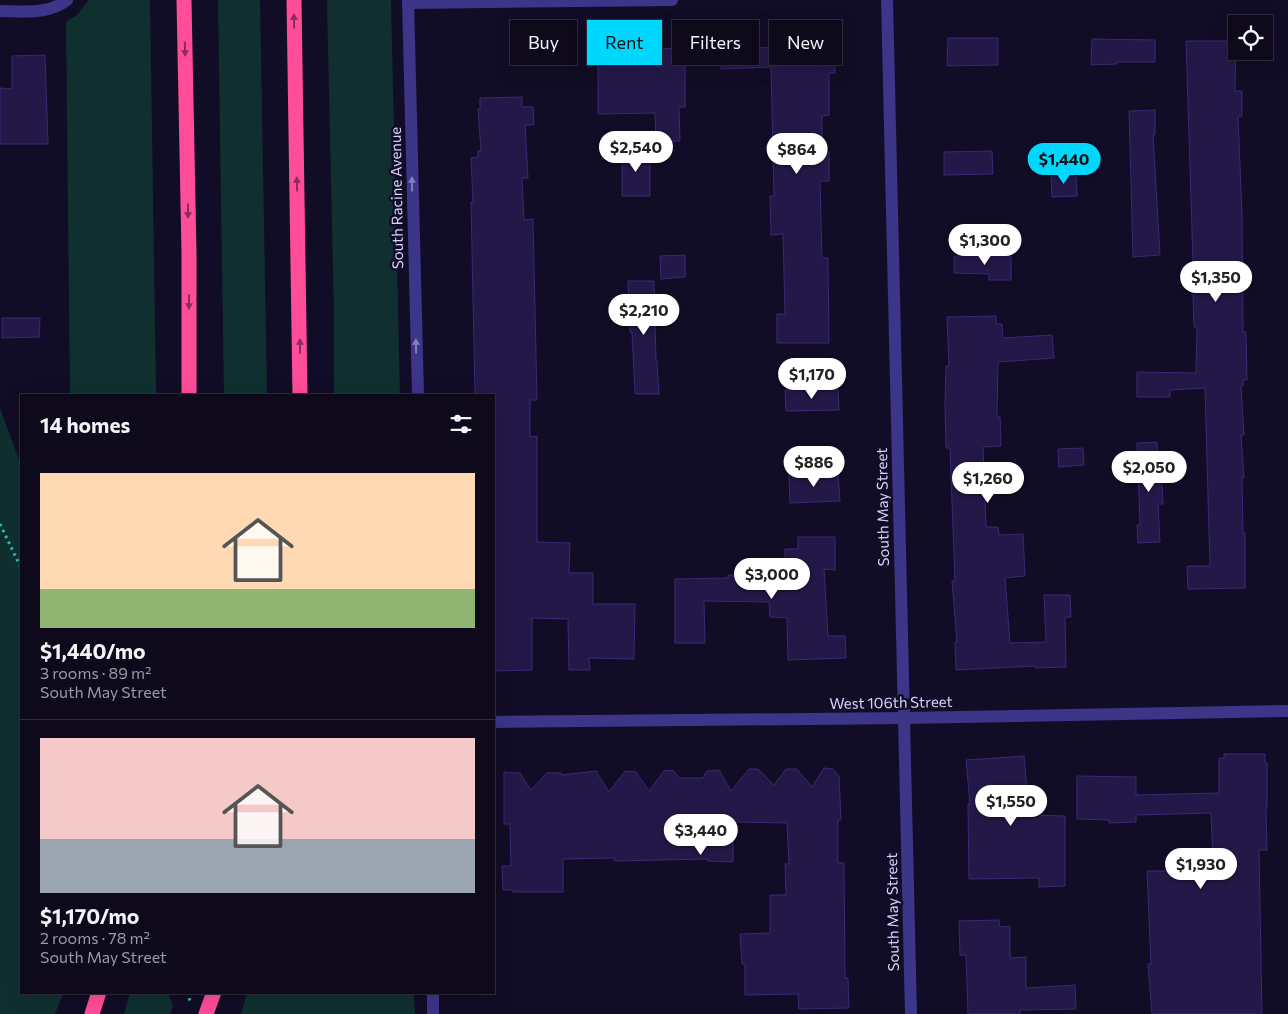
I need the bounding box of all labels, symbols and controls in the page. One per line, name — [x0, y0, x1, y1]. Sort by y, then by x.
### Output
one-way arrow — [290, 13, 298, 29]
map controls — [1228, 15, 1273, 60]
button: locate — [1228, 15, 1273, 60]
chip: Buy — [510, 20, 577, 65]
chip: Rent — [587, 20, 662, 65]
chip: Filters — [672, 20, 759, 65]
chip: New — [769, 20, 842, 65]
one-way arrow — [181, 41, 189, 57]
street label: South Racine Avenue — [386, 127, 406, 269]
pin: $2,540 — [595, 130, 677, 173]
pin: $864 — [767, 132, 827, 175]
text: $2,540 — [610, 137, 662, 156]
text: $864 — [778, 139, 816, 158]
pin: $1,440 — [1023, 142, 1105, 185]
text: $1,440 — [1039, 149, 1089, 168]
one-way arrow — [293, 176, 301, 192]
one-way arrow — [408, 176, 416, 192]
one-way arrow — [184, 203, 192, 219]
pin: $1,300 — [944, 224, 1026, 266]
text: $1,300 — [959, 230, 1011, 249]
pin: $1,350 — [1175, 260, 1257, 303]
text: $1,350 — [1191, 267, 1241, 286]
one-way arrow — [185, 294, 193, 310]
pin: $2,210 — [603, 294, 685, 336]
text: $2,210 — [619, 300, 669, 319]
one-way arrow — [296, 338, 304, 354]
one-way arrow — [412, 338, 420, 354]
pin: $1,170 — [771, 358, 853, 400]
text: $1,170 — [789, 364, 835, 383]
icon: filters — [447, 410, 475, 438]
text: 14 homes — [40, 412, 130, 437]
pin: $886 — [784, 446, 844, 488]
street label: South May Street — [872, 448, 892, 566]
pin: $2,050 — [1108, 450, 1190, 493]
text: $886 — [795, 452, 833, 471]
text: $2,050 — [1123, 457, 1175, 476]
pin: $1,260 — [947, 462, 1029, 504]
text: $1,260 — [963, 468, 1013, 487]
icon: home — [213, 505, 303, 595]
pin: $3,000 — [731, 558, 813, 600]
text: $3,000 — [745, 564, 799, 583]
text: $1,440/mo — [40, 638, 146, 663]
text: 3 rooms · 89 m² — [40, 663, 151, 682]
text: South May Street — [40, 682, 167, 701]
street label: West 106th Street — [829, 692, 953, 712]
icon: home — [213, 771, 303, 861]
pin: $1,550 — [970, 784, 1052, 827]
text: $1,550 — [986, 791, 1036, 810]
pin: $3,440 — [660, 814, 742, 856]
text: $3,440 — [675, 820, 727, 839]
pin: $1,930 — [1160, 848, 1242, 890]
street label: South May Street — [882, 853, 902, 971]
text: $1,930 — [1176, 854, 1226, 873]
text: $1,170/mo — [40, 903, 139, 928]
text: 2 rooms · 78 m² — [40, 928, 150, 947]
text: South May Street — [40, 947, 167, 966]

